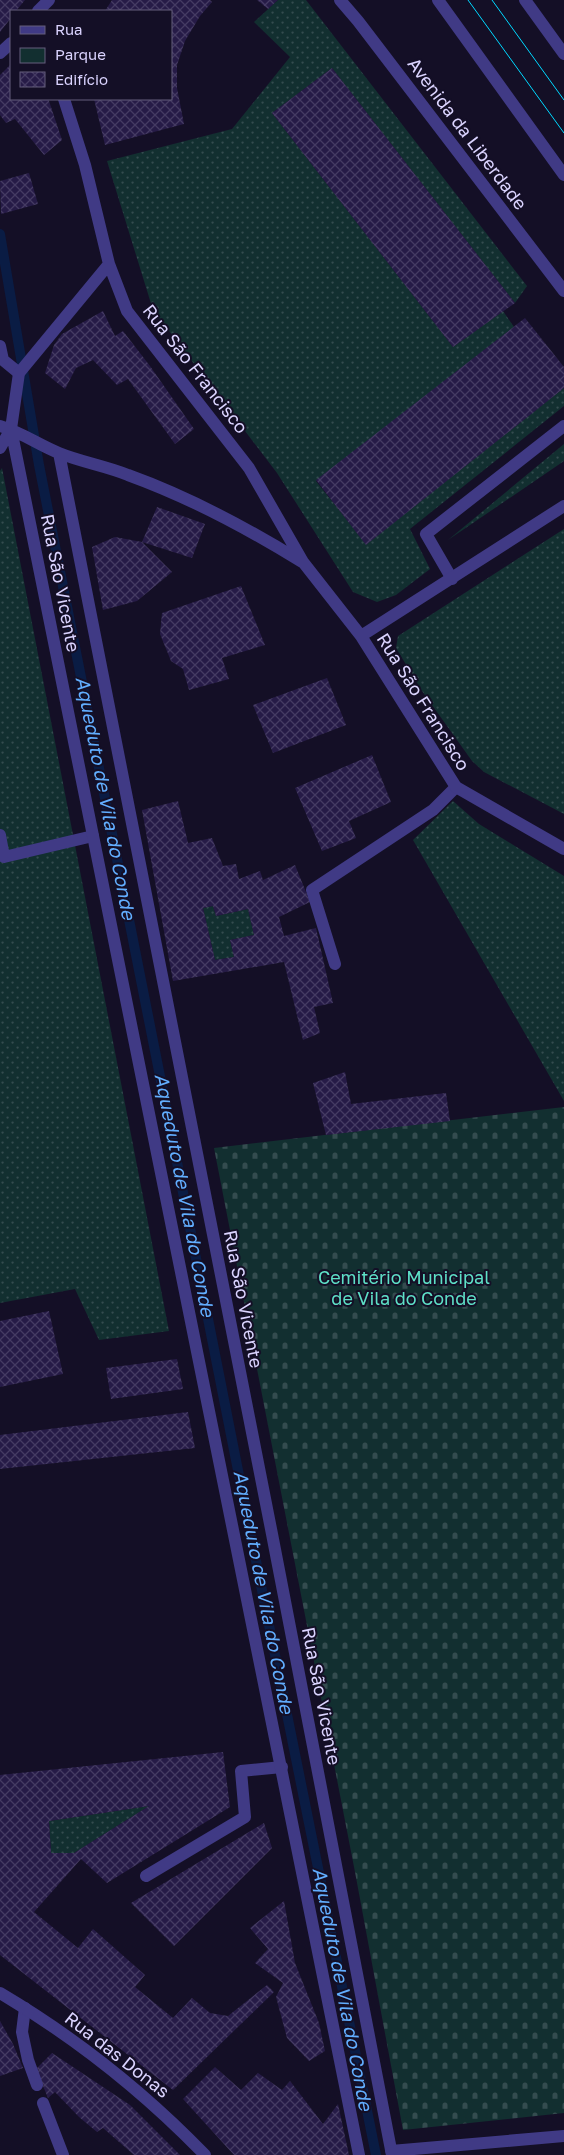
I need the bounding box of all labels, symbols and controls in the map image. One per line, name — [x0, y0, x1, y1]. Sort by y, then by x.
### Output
legend — [10, 10, 172, 100]
text: Rua — [55, 20, 82, 38]
text: Parque — [55, 45, 106, 63]
street label: Avenida da Liberdade — [403, 53, 532, 214]
text: Edifício — [55, 70, 108, 88]
street label: Rua São Francisco — [138, 299, 253, 437]
street label: Rua São Vicente — [37, 512, 85, 654]
street label: Rua São Francisco — [373, 629, 475, 774]
water label: Aqueduto de Vila do Conde — [72, 674, 142, 923]
water label: Aqueduto de Vila do Conde — [151, 1071, 221, 1320]
street label: Rua São Vicente — [220, 1228, 268, 1370]
park label: Cemitério Municipal de Vila do Conde — [318, 1266, 490, 1309]
water label: Aqueduto de Vila do Conde — [230, 1468, 300, 1717]
street label: Rua São Vicente — [298, 1625, 346, 1767]
water label: Aqueduto de Vila do Conde — [309, 1865, 379, 2114]
street label: Rua das Donas — [61, 2006, 174, 2102]

